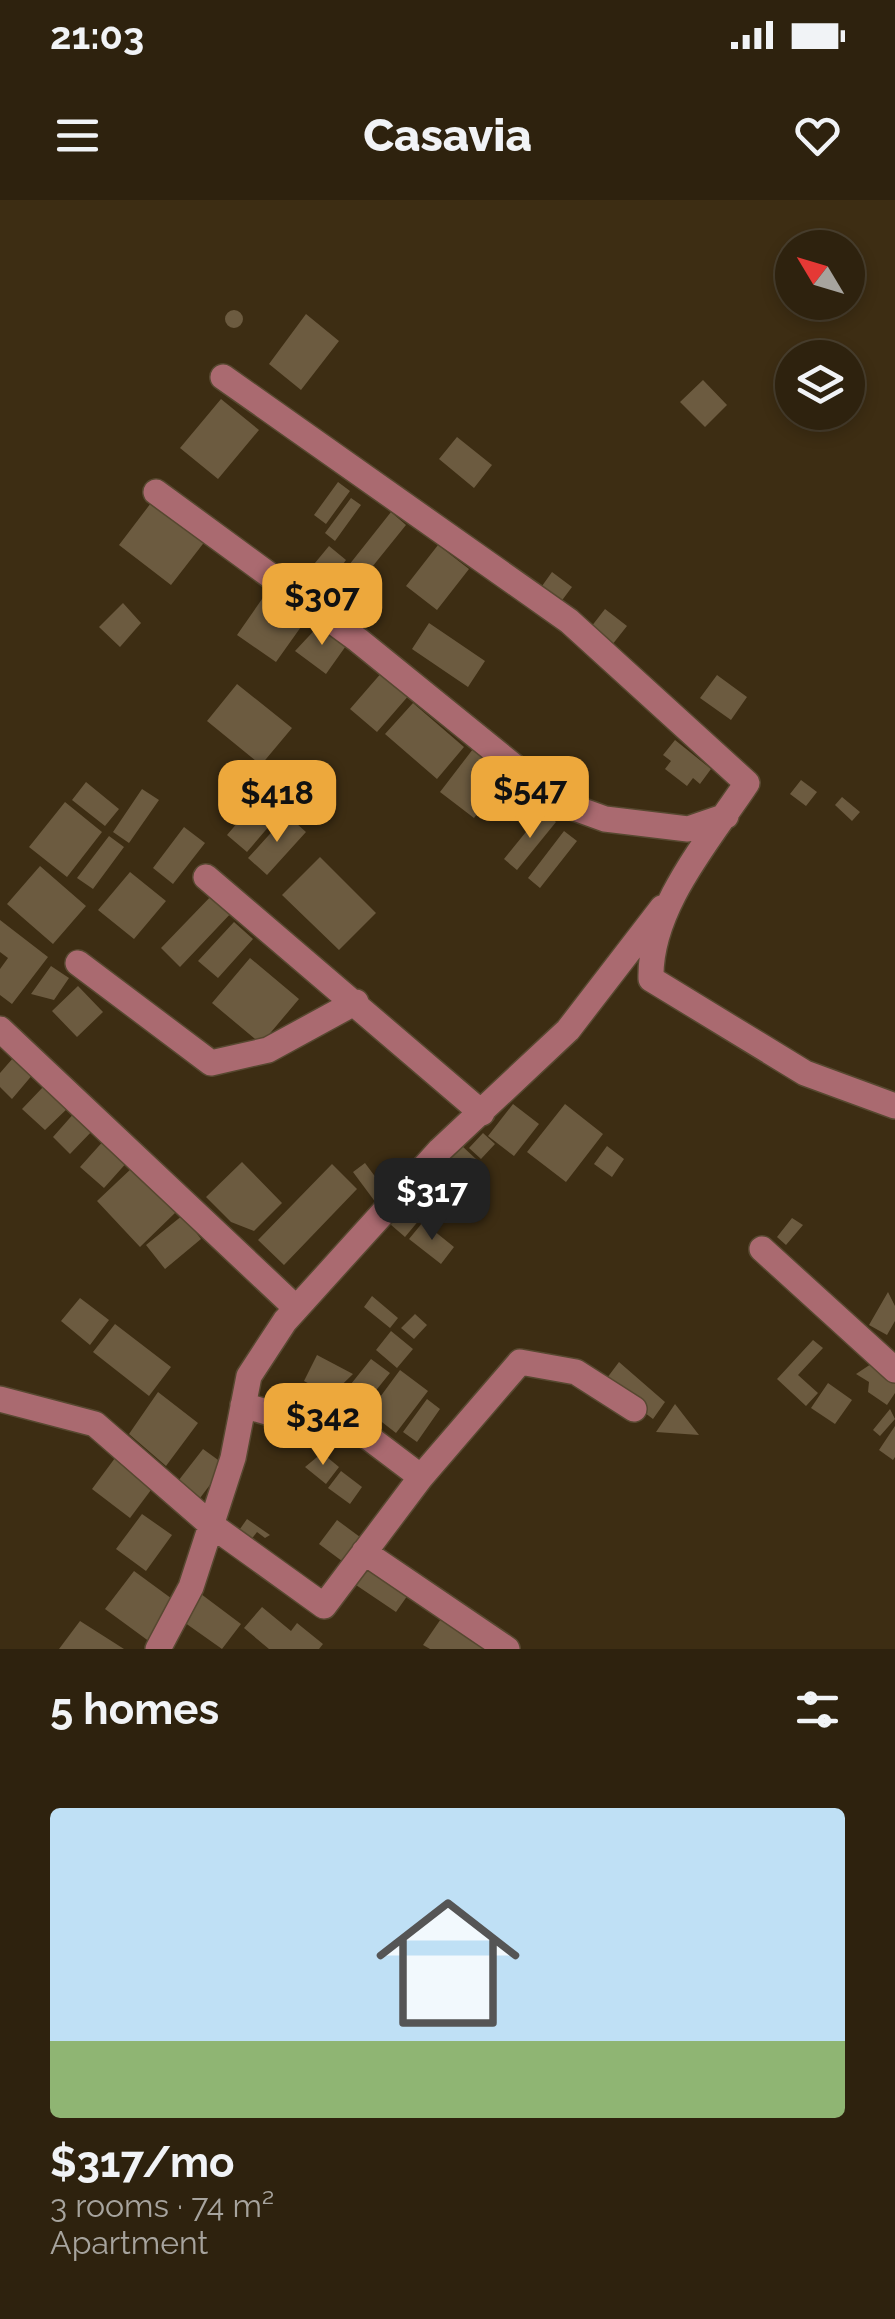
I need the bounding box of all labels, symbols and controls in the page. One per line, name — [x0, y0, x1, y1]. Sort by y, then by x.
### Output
text: 21:03 — [50, 13, 144, 58]
icon: menu — [50, 108, 105, 163]
icon: heart — [790, 108, 845, 163]
text: Casavia — [363, 109, 532, 162]
north arrow — [775, 230, 865, 320]
map controls — [775, 230, 865, 430]
button: layers — [775, 340, 865, 430]
pin: $307 — [263, 563, 381, 648]
text: $307 — [284, 577, 360, 614]
pin: $547 — [471, 756, 589, 841]
pin: $418 — [218, 760, 336, 845]
text: $547 — [493, 770, 567, 807]
text: $418 — [240, 774, 314, 811]
pin: $317 — [373, 1158, 491, 1243]
text: $317 — [396, 1172, 468, 1209]
pin: $342 — [264, 1383, 382, 1468]
text: $342 — [286, 1397, 360, 1434]
icon: filters — [790, 1682, 845, 1737]
text: 5 homes — [50, 1685, 219, 1734]
icon: home — [358, 1873, 538, 2053]
text: $317/mo — [50, 2138, 235, 2187]
text: 3 rooms · 74 m² — [50, 2187, 274, 2224]
text: Apartment — [50, 2224, 208, 2261]

